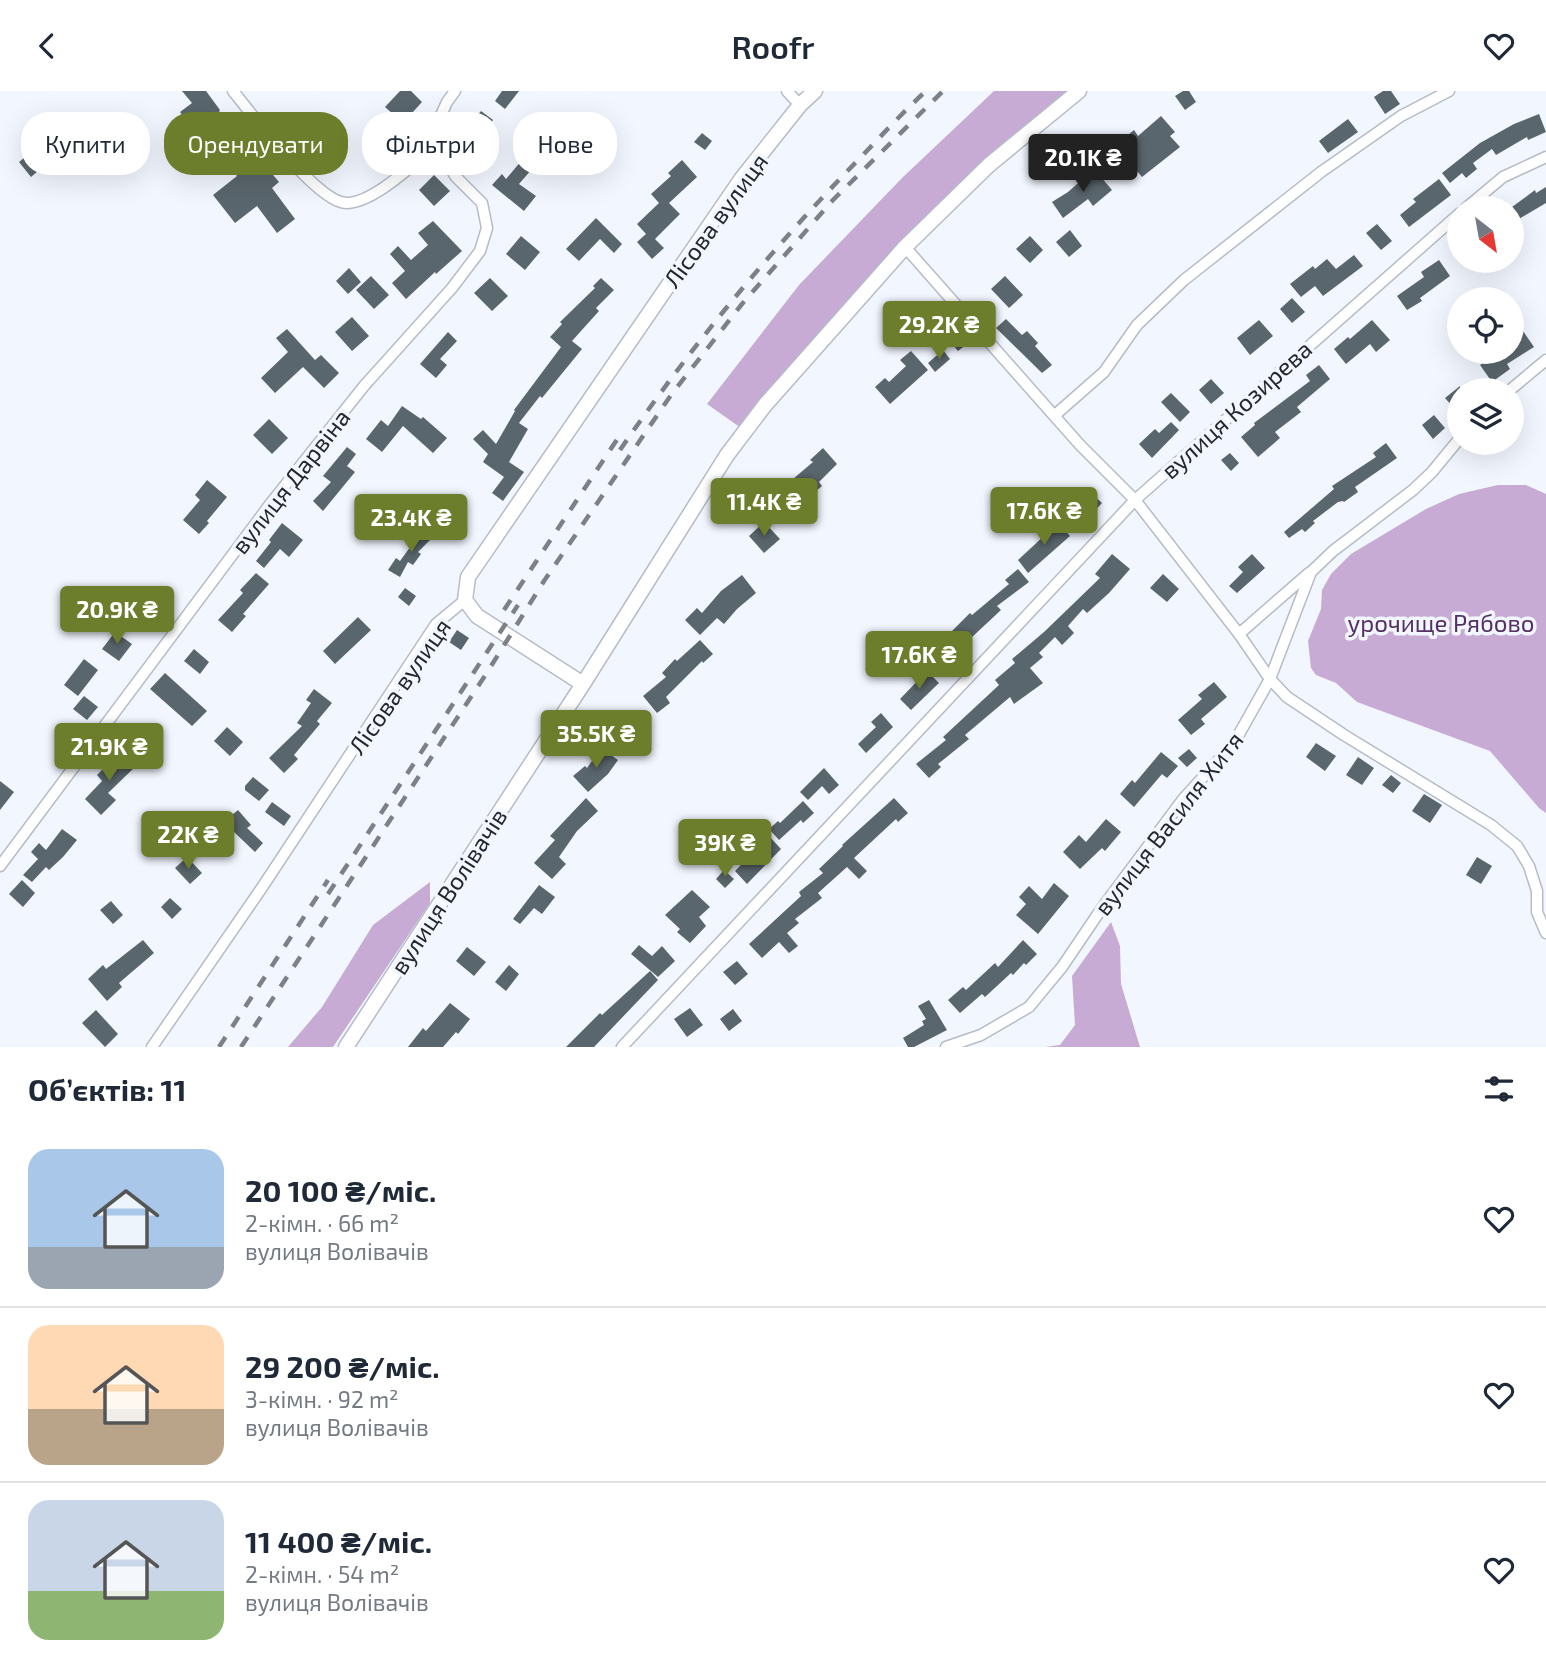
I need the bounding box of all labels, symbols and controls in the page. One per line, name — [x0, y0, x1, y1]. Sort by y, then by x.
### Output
icon: back — [28, 27, 66, 65]
text: Roofr — [731, 27, 815, 65]
icon: heart — [1480, 27, 1518, 65]
chip: Купити — [21, 112, 150, 175]
chip: Орендувати — [164, 112, 348, 175]
chip: Фільтри — [362, 112, 499, 175]
chip: Нове — [513, 112, 617, 175]
pin: 20.1K ₴ — [1018, 134, 1148, 194]
text: 20.1K ₴ — [1044, 143, 1122, 171]
street label: Лісова вулиця — [657, 147, 774, 293]
north arrow — [1447, 196, 1524, 273]
map controls — [1447, 196, 1524, 455]
button: locate — [1447, 287, 1524, 364]
pin: 29.2K ₴ — [874, 301, 1004, 361]
text: 29.2K ₴ — [899, 310, 979, 338]
street label: вулиця Козирева — [1155, 334, 1318, 485]
button: layers — [1447, 378, 1524, 455]
street label: вулиця Дарвіна — [224, 403, 356, 560]
pin: 11.4K ₴ — [699, 479, 829, 538]
text: 11.4K ₴ — [727, 487, 801, 515]
pin: 17.6K ₴ — [979, 487, 1109, 547]
pin: 23.4K ₴ — [346, 495, 476, 554]
text: 17.6K ₴ — [1007, 496, 1081, 524]
text: 23.4K ₴ — [370, 503, 452, 531]
pin: 20.9K ₴ — [52, 587, 182, 646]
text: 20.9K ₴ — [76, 595, 158, 623]
park label: урочище Рябово — [1347, 608, 1535, 638]
street label: Лісова вулиця — [342, 613, 457, 760]
pin: 17.6K ₴ — [854, 631, 984, 691]
text: 17.6K ₴ — [882, 640, 956, 668]
pin: 35.5K ₴ — [531, 711, 661, 770]
text: 35.5K ₴ — [557, 719, 635, 747]
pin: 21.9K ₴ — [44, 723, 174, 783]
street label: вулиця Василя Хитя — [1087, 725, 1249, 921]
text: 21.9K ₴ — [70, 732, 148, 760]
street label: вулиця Волівачів — [384, 803, 513, 980]
pin: 22K ₴ — [139, 811, 237, 871]
pin: 39K ₴ — [676, 819, 774, 879]
text: 22K ₴ — [157, 820, 219, 848]
text: 39K ₴ — [694, 828, 756, 856]
icon: filters — [1480, 1070, 1518, 1108]
text: Об’єктів: 11 — [28, 1071, 187, 1107]
text: 20 100 ₴/міс. — [245, 1172, 436, 1208]
icon: home — [84, 1177, 168, 1261]
icon: heart — [1480, 1200, 1518, 1238]
text: 2-кімн. · 66 m² — [245, 1209, 399, 1237]
text: вулиця Волівачів — [245, 1237, 429, 1265]
text: 29 200 ₴/міс. — [245, 1348, 440, 1384]
icon: home — [84, 1353, 168, 1437]
icon: heart — [1480, 1376, 1518, 1414]
text: 3-кімн. · 92 m² — [245, 1385, 399, 1413]
text: вулиця Волівачів — [245, 1413, 429, 1441]
text: 11 400 ₴/міс. — [245, 1523, 432, 1559]
icon: home — [84, 1528, 168, 1612]
icon: heart — [1480, 1551, 1518, 1589]
text: 2-кімн. · 54 m² — [245, 1560, 399, 1588]
text: вулиця Волівачів — [245, 1588, 429, 1616]

